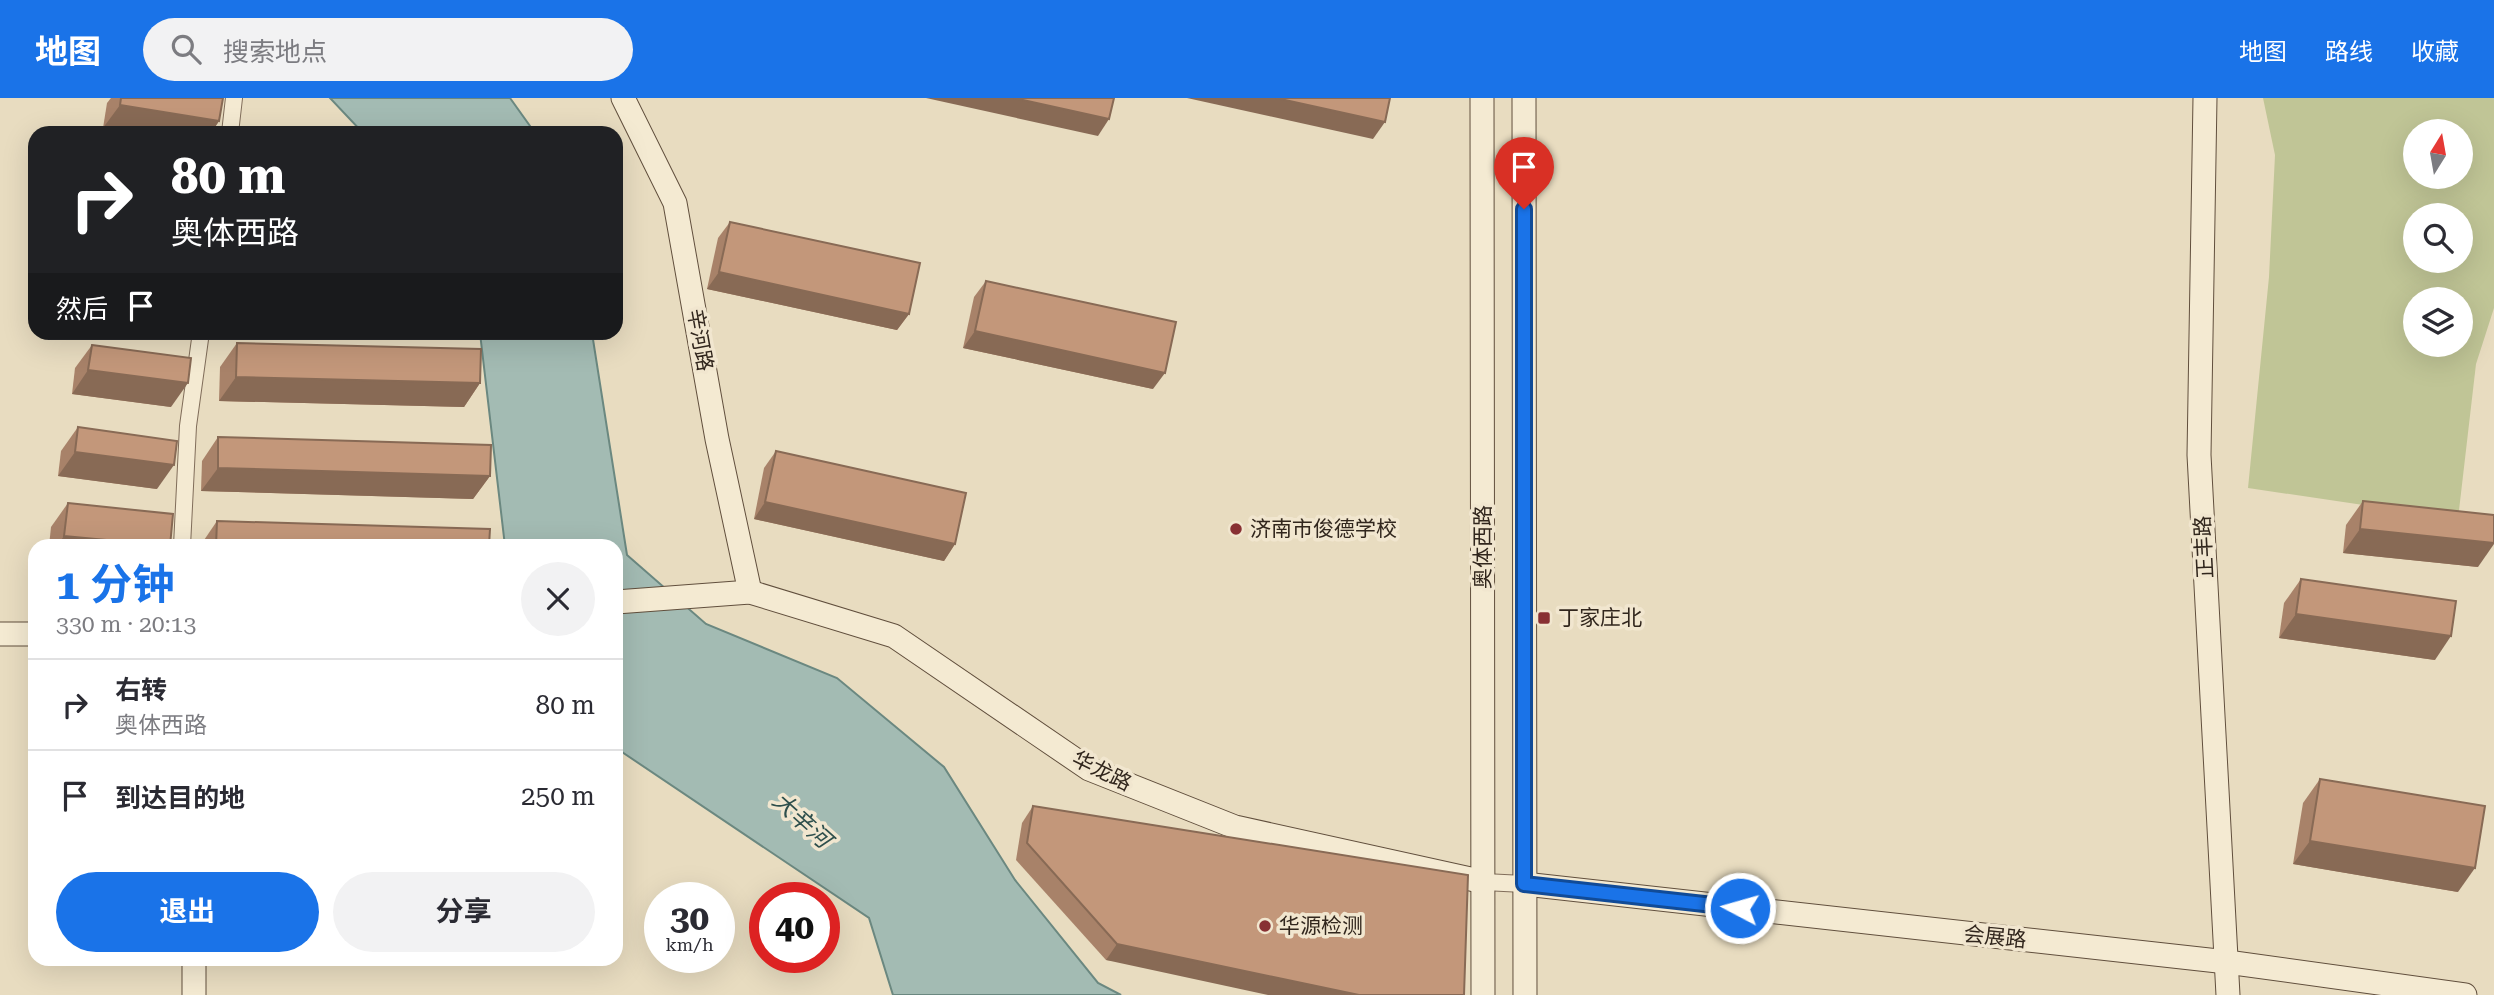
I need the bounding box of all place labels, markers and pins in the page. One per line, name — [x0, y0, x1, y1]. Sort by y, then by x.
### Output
pin — [1494, 137, 1554, 209]
place label: 济南市俊德学校 — [1250, 517, 1397, 541]
marker: 济南市俊德学校 — [1228, 521, 1244, 537]
place label: 丁家庄北 — [1558, 606, 1642, 630]
marker: 丁家庄北 — [1536, 610, 1552, 626]
place label: 华源检测 — [1279, 914, 1363, 938]
marker: 华源检测 — [1257, 918, 1273, 934]

